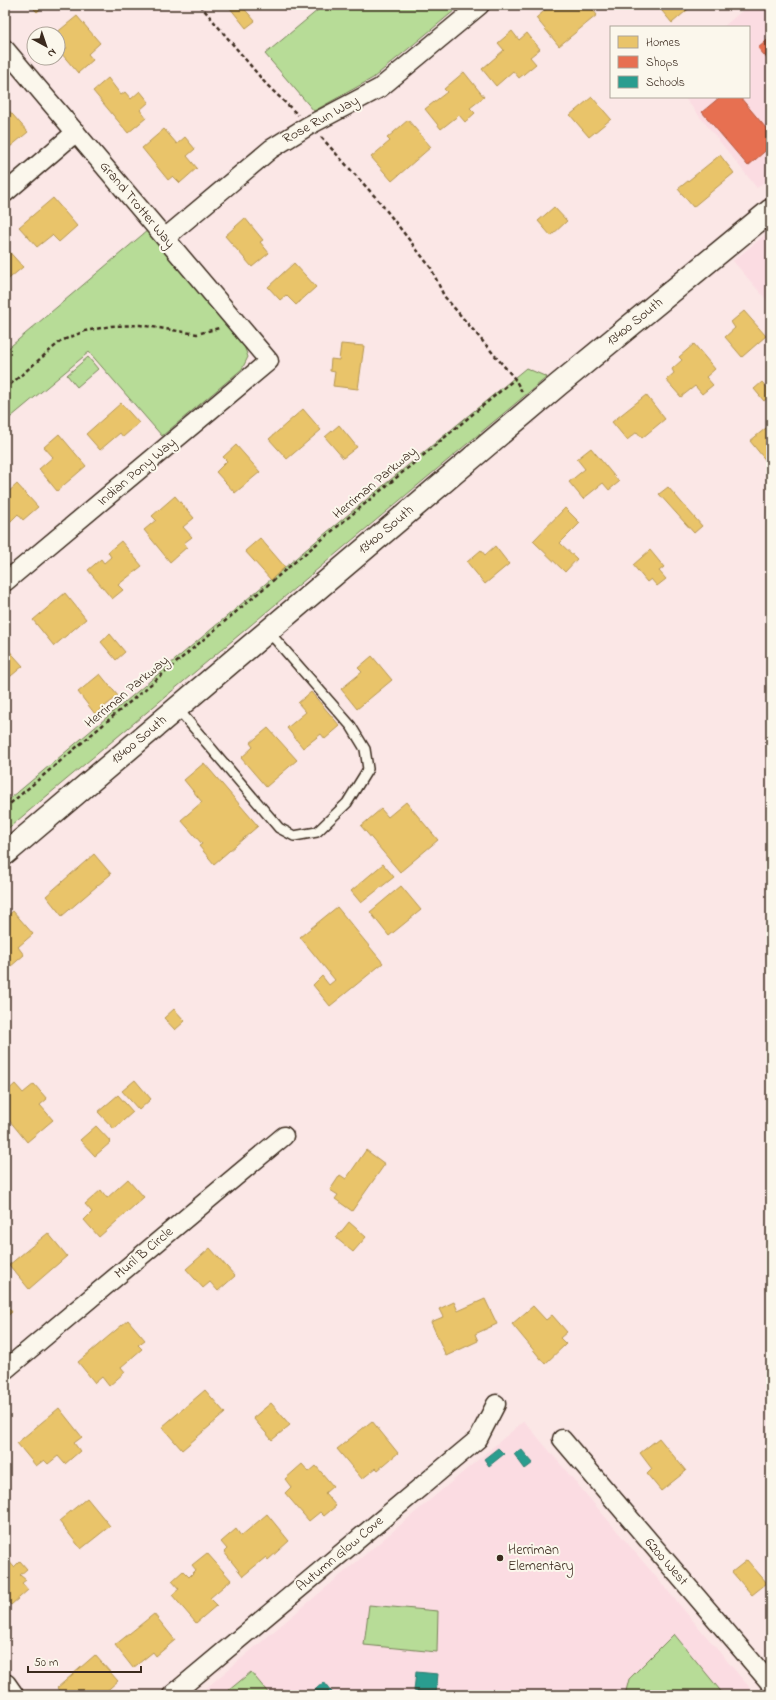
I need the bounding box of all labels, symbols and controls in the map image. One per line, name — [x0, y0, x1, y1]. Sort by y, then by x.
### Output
north arrow — [26, 26, 66, 66]
legend — [610, 26, 750, 98]
text: Homes — [646, 34, 680, 52]
text: N — [44, 44, 60, 61]
text: Shops — [646, 54, 678, 72]
text: Schools — [646, 74, 685, 92]
street label: Rose Run Way — [279, 90, 364, 150]
street label: Grand Trotter Way — [93, 157, 180, 254]
street label: 13400 South — [602, 293, 668, 351]
street label: Indian Pony Way — [93, 432, 182, 512]
street label: Herriman Parkway — [328, 441, 422, 525]
street label: 13400 South — [354, 500, 418, 560]
street label: Herriman Parkway — [80, 650, 174, 734]
street label: 13400 South — [107, 710, 171, 770]
street label: Muril B Circle — [110, 1222, 179, 1284]
street label: Autumn Glow Cove — [292, 1511, 389, 1597]
street label: 6200 West — [639, 1533, 693, 1591]
place label: Herriman Elementary — [508, 1540, 574, 1578]
marker: Herriman Elementary — [495, 1553, 505, 1563]
scale bar — [28, 1648, 141, 1674]
text: 50 m — [34, 1654, 58, 1672]

